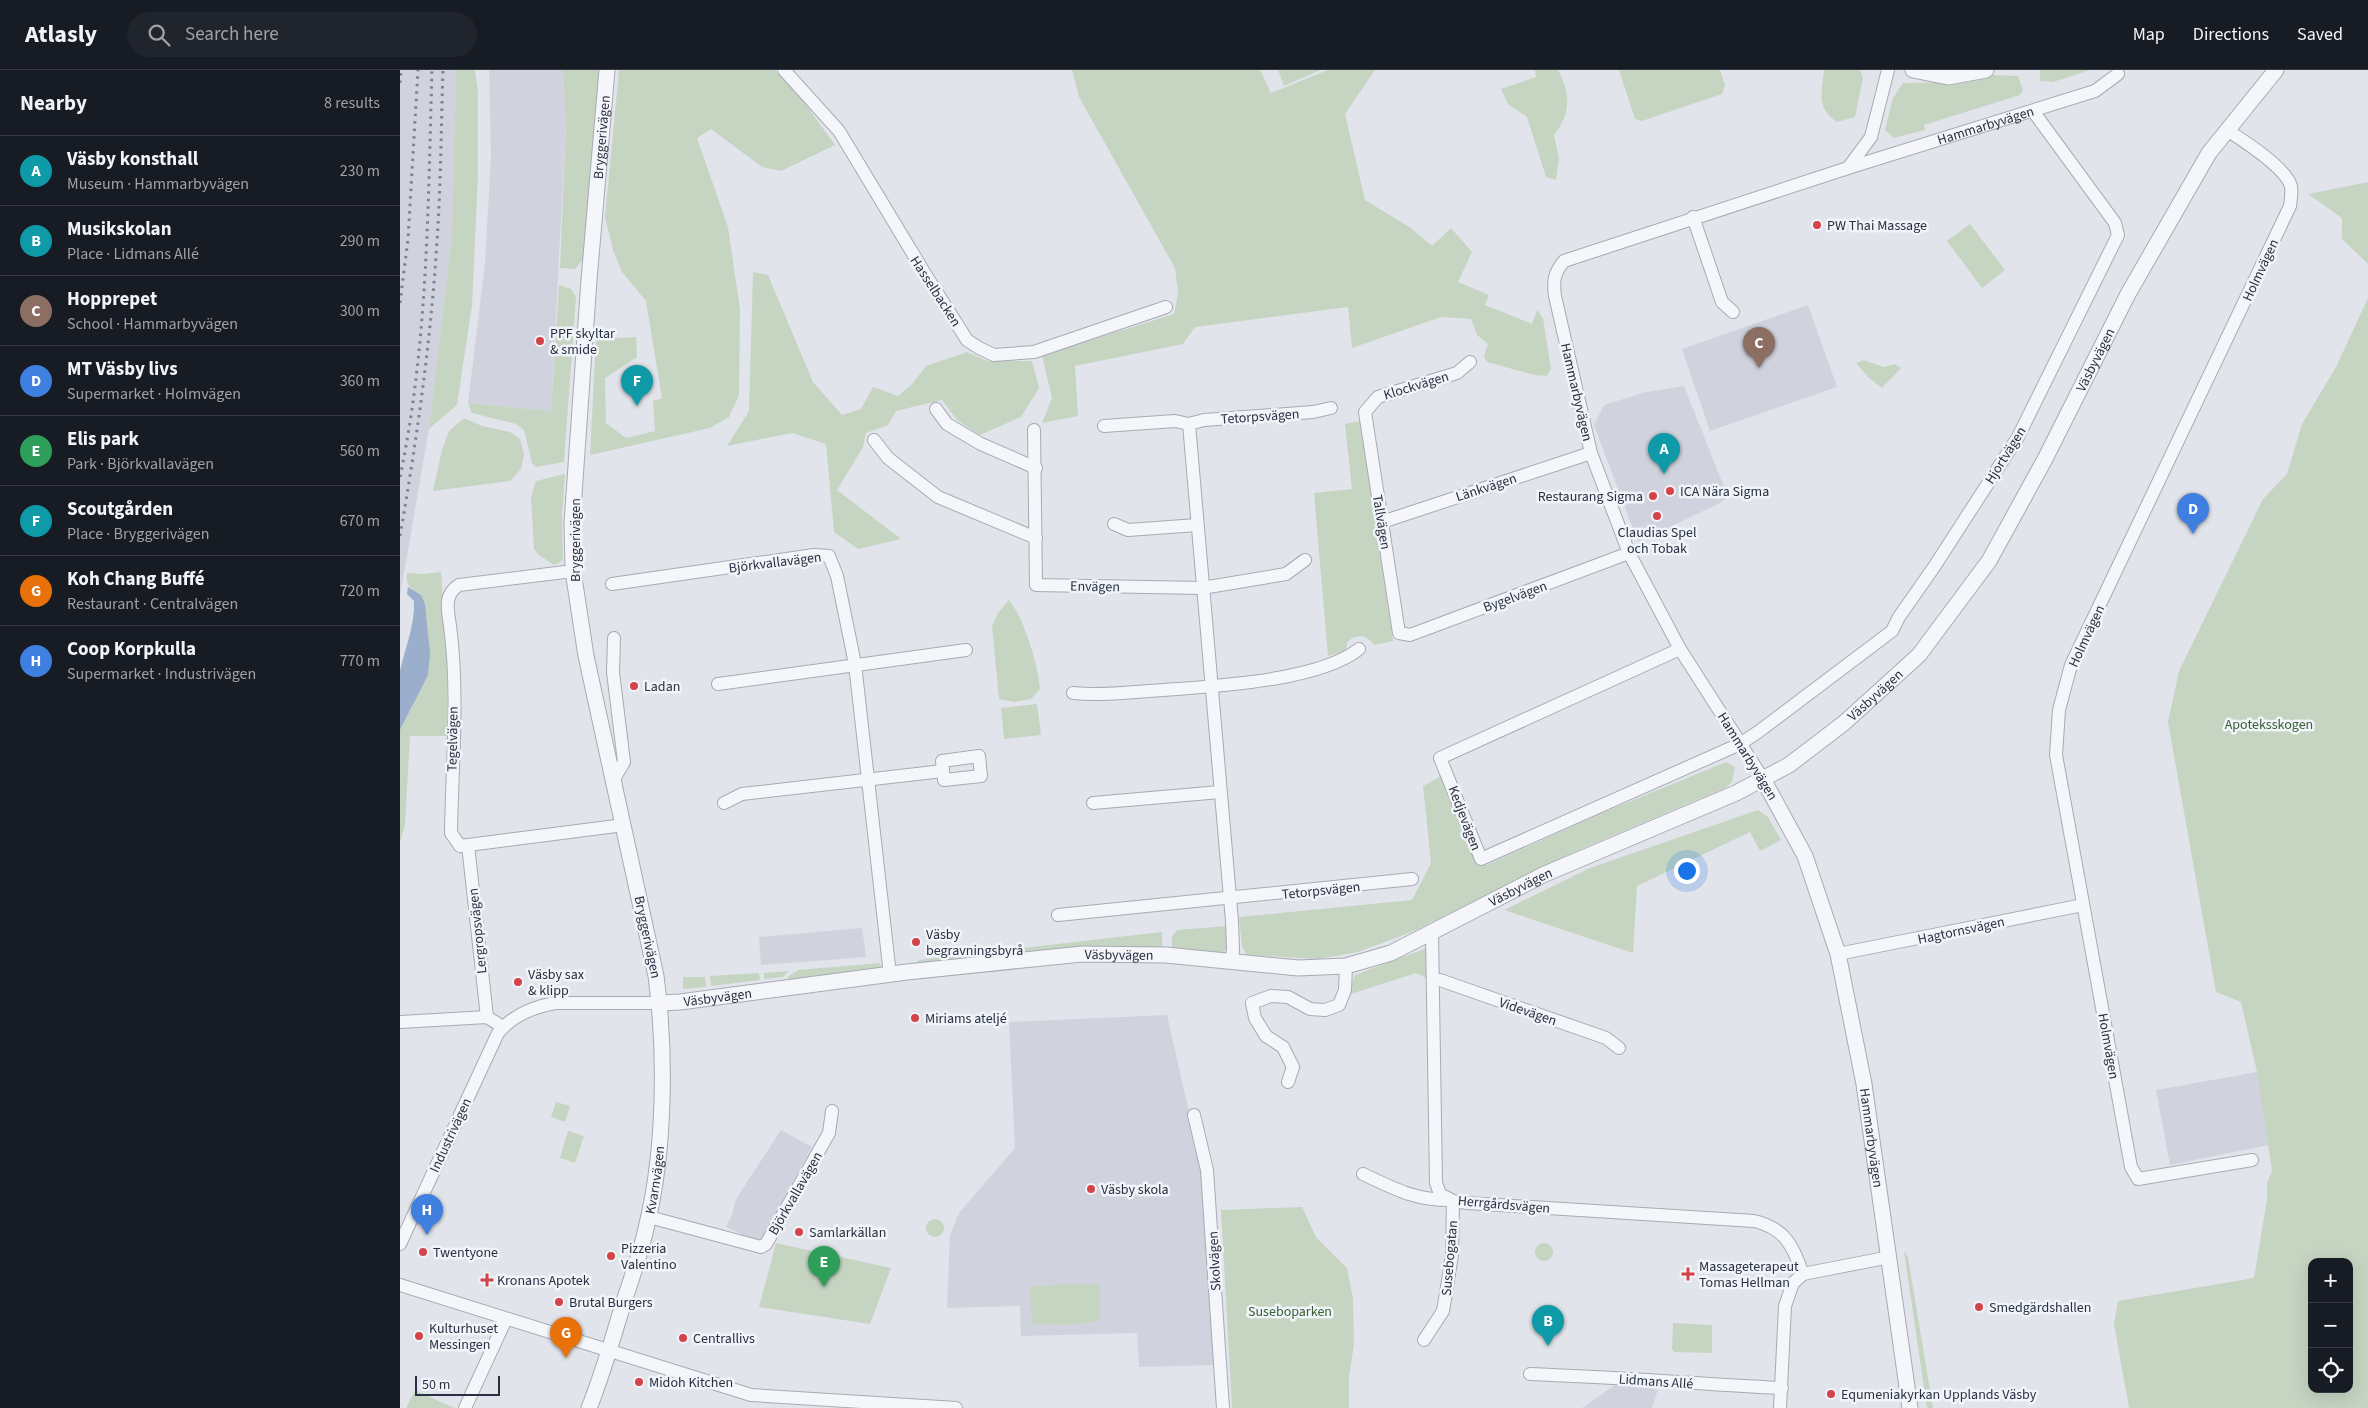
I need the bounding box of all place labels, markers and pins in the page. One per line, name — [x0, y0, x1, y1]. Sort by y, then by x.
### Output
place label: PW Thai Massage — [1827, 216, 1927, 236]
marker: PW Thai Massage — [1811, 219, 1823, 231]
place label: PPF skyltar & smide — [550, 324, 615, 360]
pin: C — [1743, 327, 1775, 368]
marker: PPF skyltar & smide — [534, 335, 546, 347]
pin: F — [621, 365, 653, 406]
pin: A — [1648, 433, 1680, 474]
place label: ICA Nära Sigma — [1680, 482, 1769, 502]
marker: ICA Nära Sigma — [1664, 485, 1676, 497]
place label: Restaurang Sigma — [1538, 487, 1643, 507]
marker: Restaurang Sigma — [1647, 490, 1659, 502]
pin: D — [2177, 493, 2209, 534]
marker: Claudias Spel och Tobak — [1651, 510, 1663, 522]
place label: Claudias Spel och Tobak — [1618, 523, 1697, 559]
place label: Ladan — [644, 677, 680, 697]
marker: Ladan — [628, 680, 640, 692]
place label: Väsby begravningsbyrå — [926, 925, 1023, 961]
marker: Väsby begravningsbyrå — [910, 936, 922, 948]
place label: Väsby sax & klipp — [528, 965, 585, 1001]
marker: Väsby sax & klipp — [512, 976, 524, 988]
place label: Miriams ateljé — [925, 1009, 1007, 1029]
marker: Miriams ateljé — [909, 1012, 921, 1024]
place label: Väsby skola — [1101, 1180, 1169, 1200]
marker: Väsby skola — [1085, 1183, 1097, 1195]
pin: H — [411, 1194, 443, 1235]
place label: Samlarkällan — [809, 1223, 886, 1243]
marker: Samlarkällan — [793, 1226, 805, 1238]
place label: Pizzeria Valentino — [621, 1239, 677, 1275]
place label: Twentyone — [433, 1243, 498, 1263]
marker: Twentyone — [417, 1246, 429, 1258]
pin: E — [808, 1246, 840, 1287]
marker: Pizzeria Valentino — [605, 1250, 617, 1262]
place label: Massageterapeut Tomas Hellman — [1699, 1257, 1799, 1293]
marker: Massageterapeut Tomas Hellman — [1681, 1267, 1695, 1281]
place label: Kronans Apotek — [497, 1271, 590, 1291]
marker: Kronans Apotek — [481, 1274, 493, 1286]
place label: Brutal Burgers — [569, 1293, 653, 1313]
marker: Brutal Burgers — [553, 1296, 565, 1308]
place label: Smedgärdshallen — [1989, 1298, 2091, 1318]
marker: Smedgärdshallen — [1973, 1301, 1985, 1313]
pin: B — [1532, 1305, 1564, 1346]
pin: G — [550, 1317, 582, 1358]
place label: Kulturhuset Messingen — [429, 1319, 498, 1355]
place label: Centrallivs — [693, 1329, 755, 1349]
marker: Kulturhuset Messingen — [413, 1330, 425, 1342]
marker: Centrallivs — [677, 1332, 689, 1344]
place label: Midoh Kitchen — [649, 1373, 733, 1393]
marker: Midoh Kitchen — [633, 1376, 645, 1388]
place label: Equmeniakyrkan Upplands Väsby — [1841, 1385, 2037, 1405]
marker: Equmeniakyrkan Upplands Väsby — [1825, 1388, 1837, 1400]

